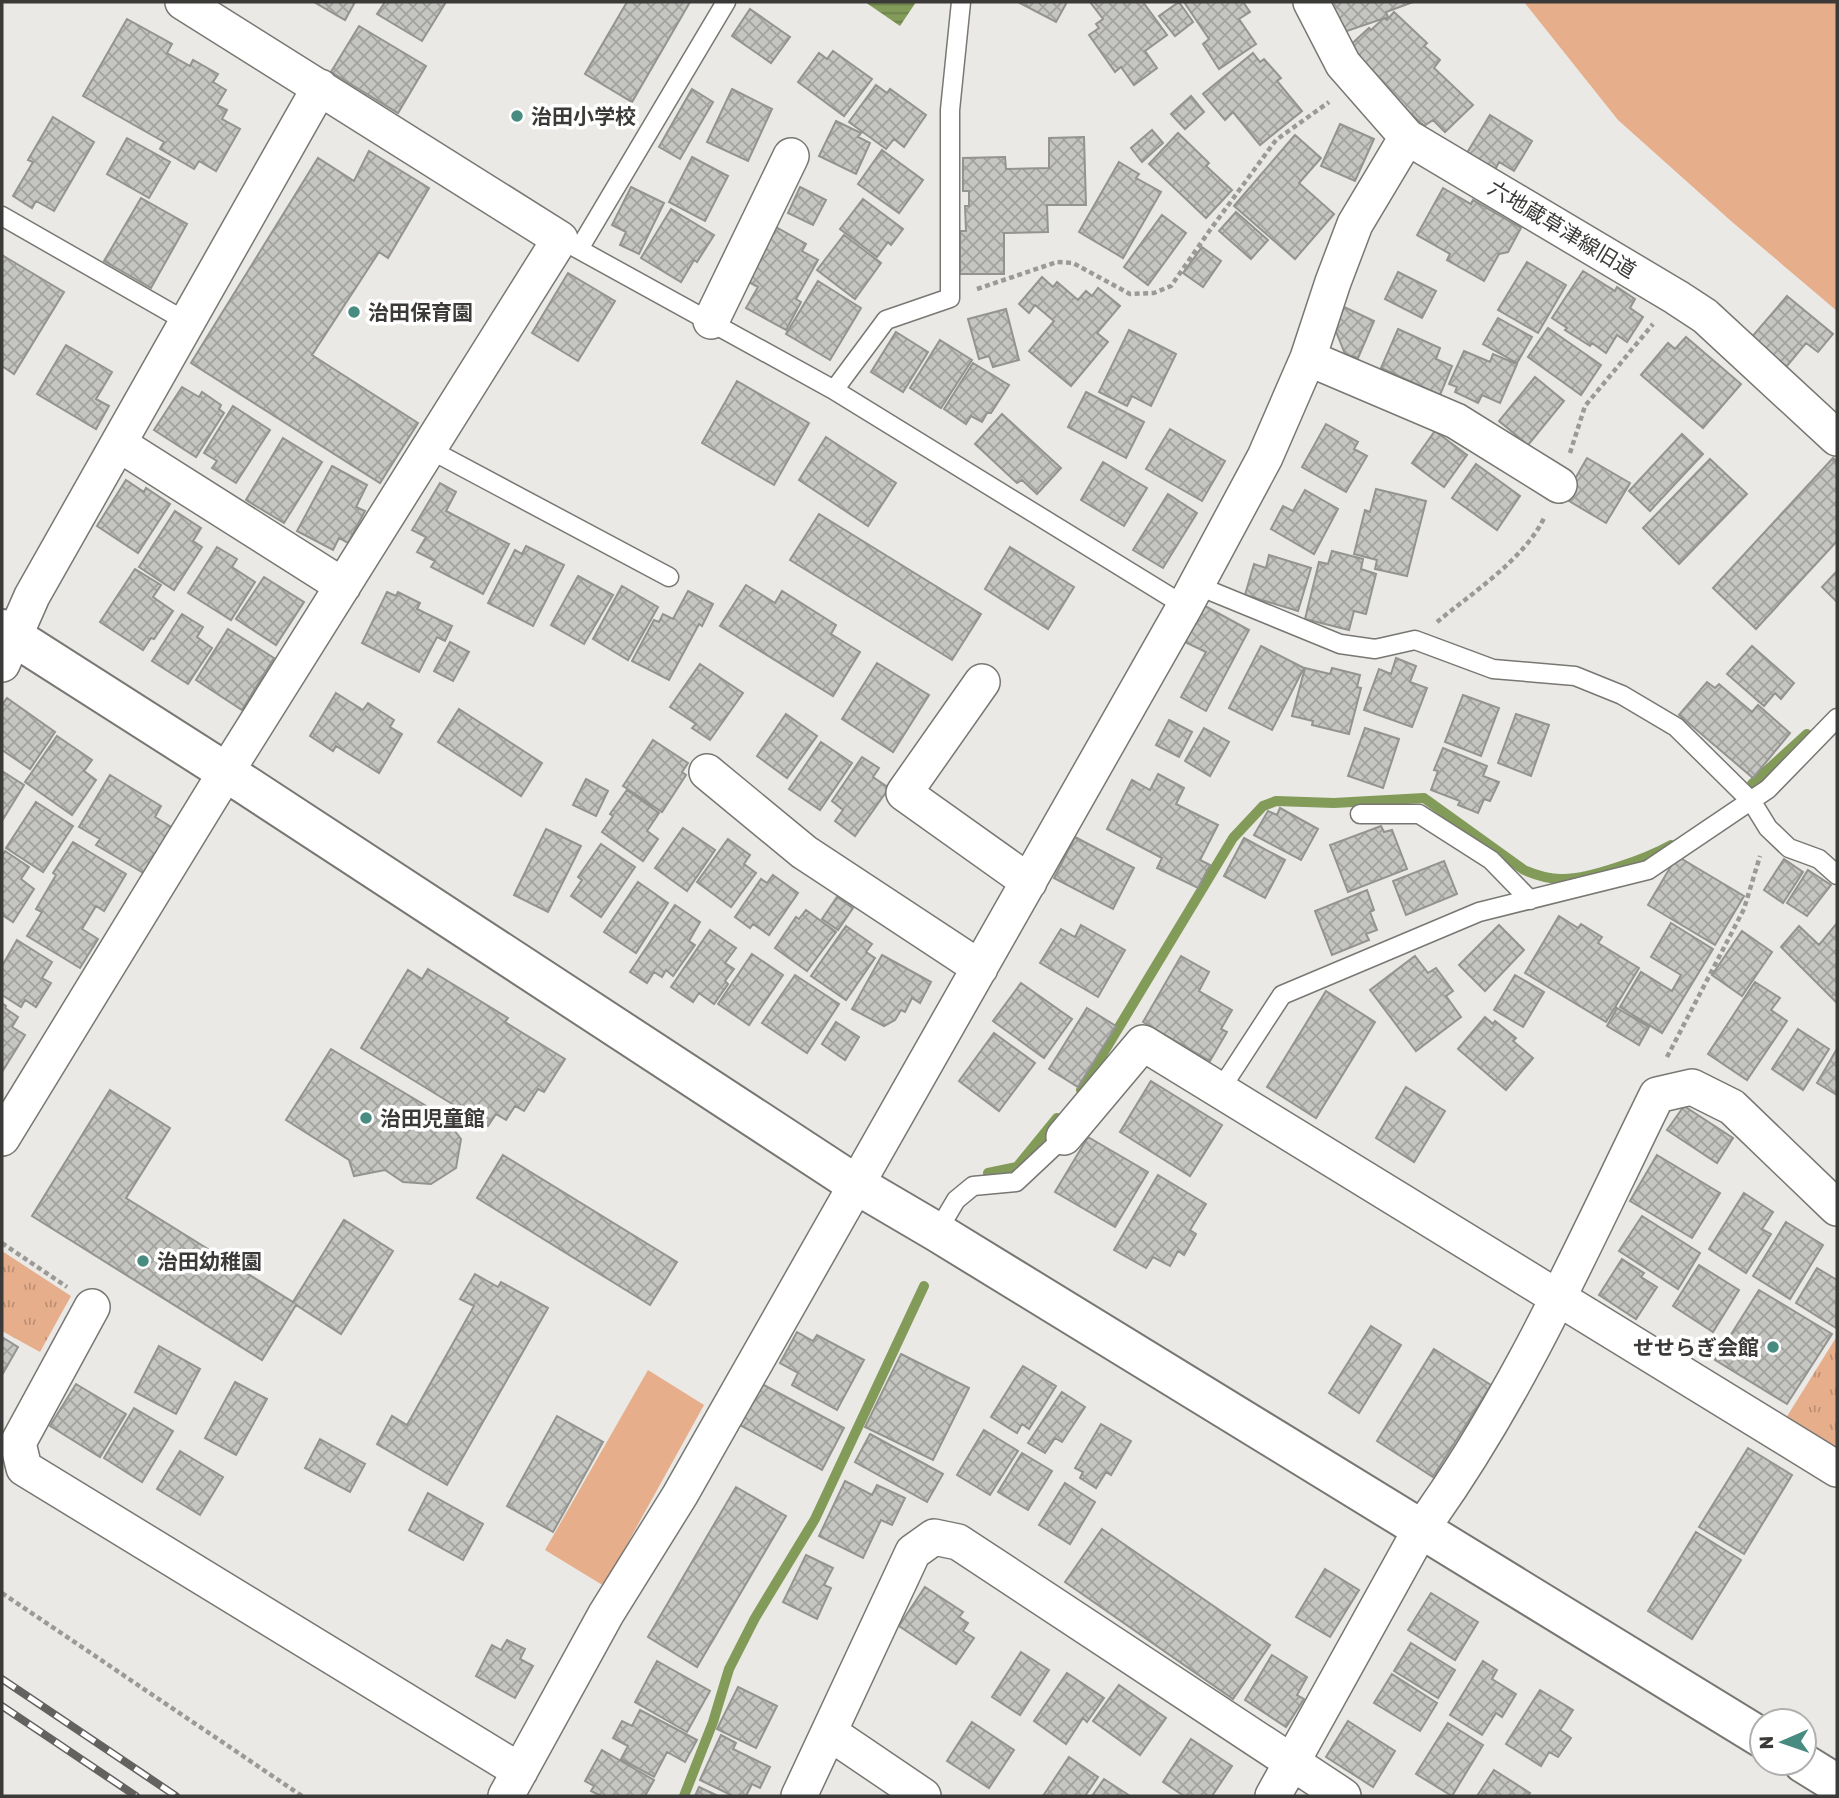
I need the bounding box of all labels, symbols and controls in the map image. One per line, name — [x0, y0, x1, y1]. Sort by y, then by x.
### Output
place label: 治田小学校 — [531, 104, 636, 129]
marker: 治田小学校 — [509, 108, 525, 124]
street label: 六地蔵草津線旧道 — [1484, 175, 1640, 283]
place label: 治田保育園 — [368, 300, 473, 325]
marker: 治田保育園 — [346, 304, 362, 320]
place label: 治田児童館 — [380, 1106, 485, 1131]
marker: 治田児童館 — [358, 1110, 374, 1126]
place label: 治田幼稚園 — [157, 1249, 262, 1274]
marker: 治田幼稚園 — [135, 1253, 151, 1269]
place label: せせらぎ会館 — [1633, 1335, 1759, 1360]
marker: せせらぎ会館 — [1765, 1339, 1781, 1355]
north arrow — [1748, 1707, 1818, 1777]
text: N — [1755, 1735, 1778, 1750]

